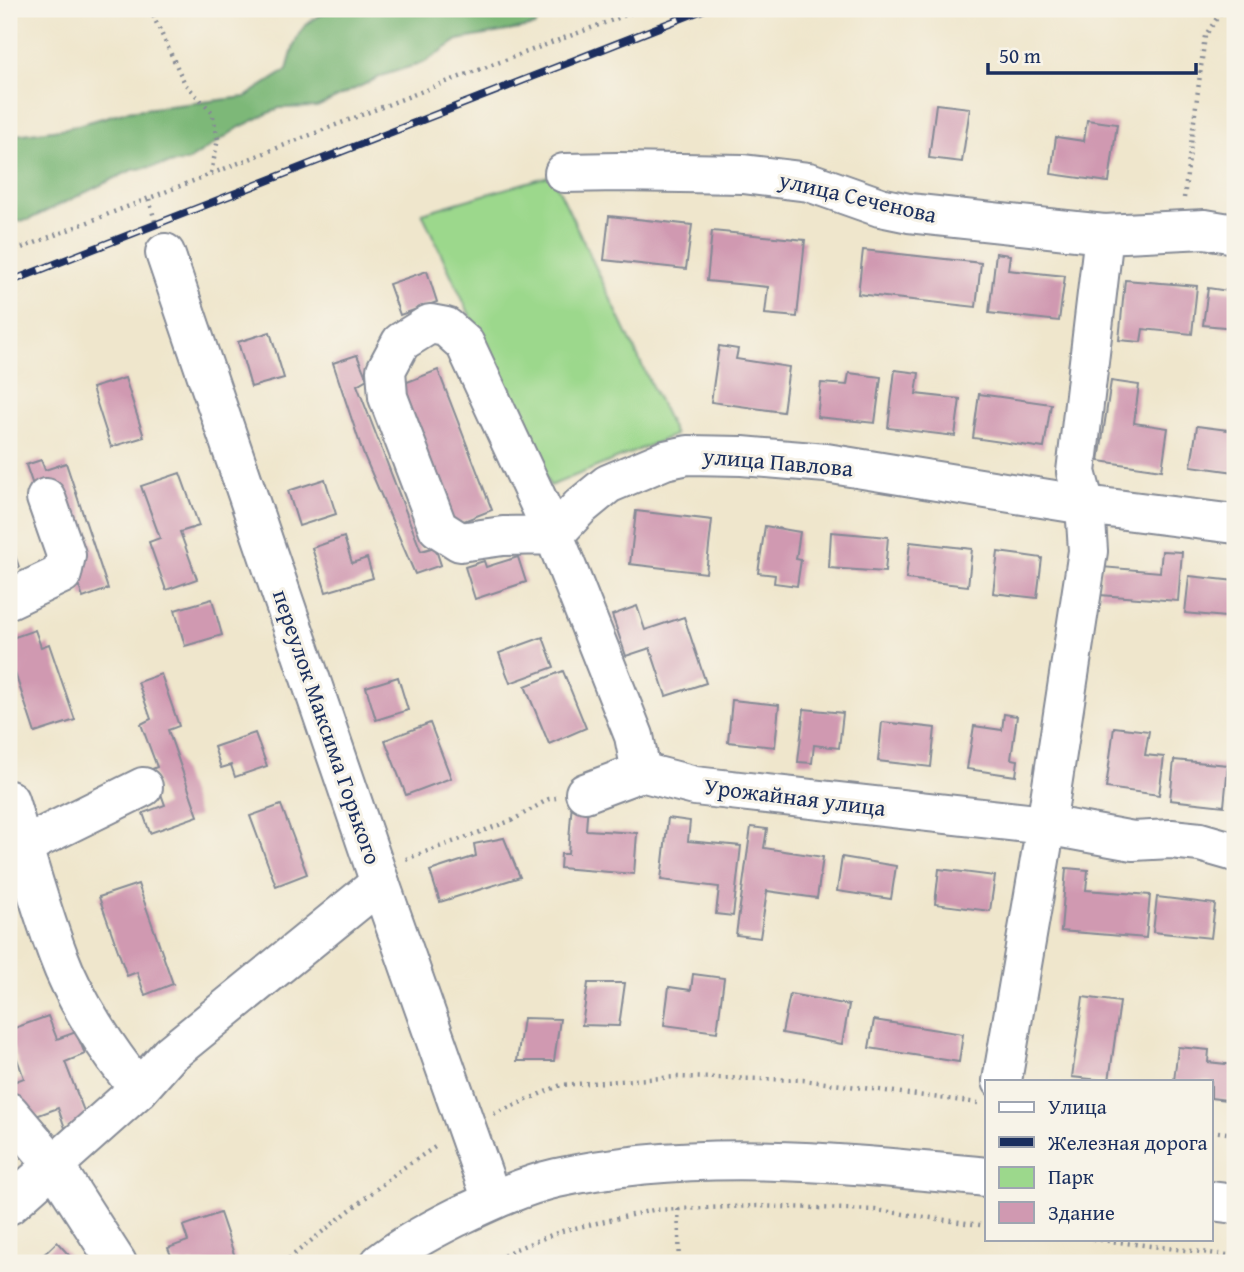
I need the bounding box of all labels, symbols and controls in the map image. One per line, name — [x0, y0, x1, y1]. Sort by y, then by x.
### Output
scale bar — [988, 32, 1197, 76]
text: 50 m — [999, 40, 1041, 71]
street label: улица Сеченова — [775, 162, 940, 231]
street label: улица Павлова — [701, 438, 855, 485]
street label: переулок Максима Горького — [265, 585, 390, 869]
street label: Урожайная улица — [702, 769, 888, 824]
legend — [985, 1080, 1212, 1240]
text: Улица — [1048, 1091, 1107, 1122]
text: Железная дорога — [1047, 1127, 1208, 1158]
text: Парк — [1048, 1161, 1094, 1192]
text: Здание — [1048, 1197, 1115, 1228]

